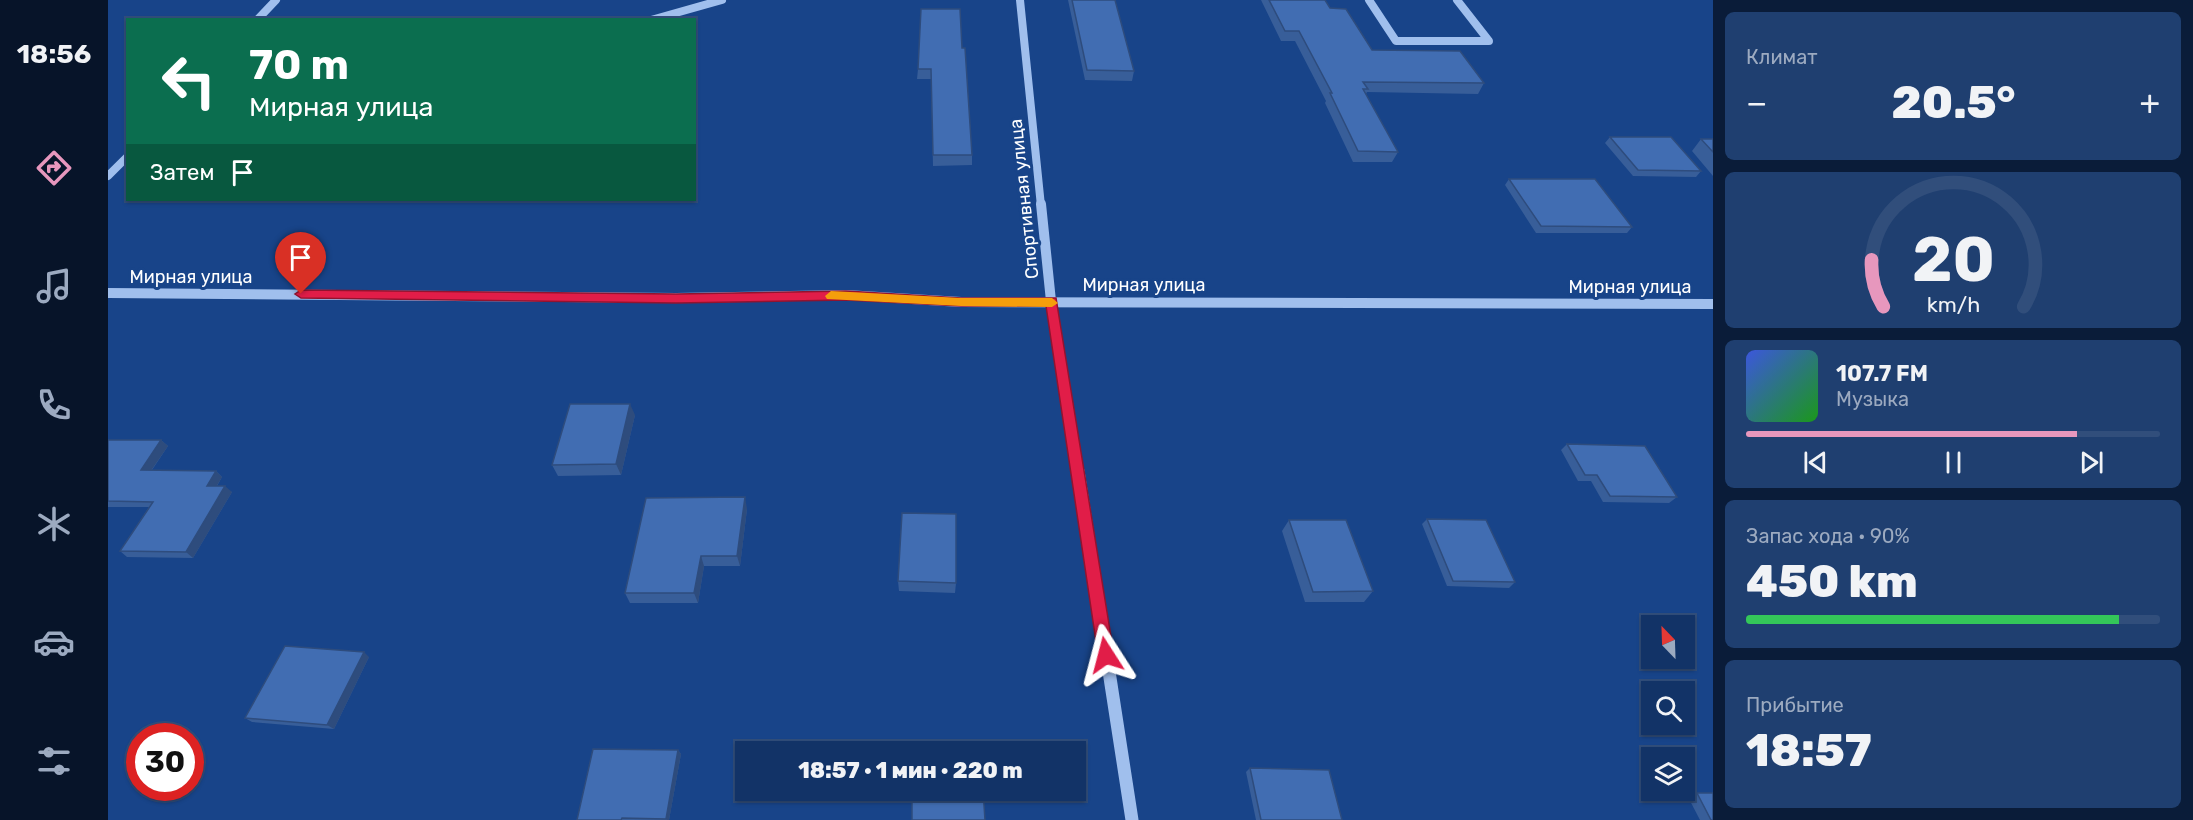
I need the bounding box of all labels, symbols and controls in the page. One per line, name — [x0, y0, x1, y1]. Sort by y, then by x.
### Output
text: 18:56 — [17, 38, 91, 70]
text: 70 m — [249, 40, 349, 90]
icon: left — [150, 42, 228, 120]
text: Климат — [1746, 45, 1818, 69]
text: 20.5° — [1891, 76, 2016, 129]
text: − — [1746, 83, 1767, 122]
text: + — [2139, 83, 2160, 122]
text: Мирная улица — [249, 91, 433, 123]
street label: Спортивная улица — [1005, 118, 1043, 280]
icon: directions — [33, 147, 75, 189]
icon: arrive — [226, 156, 259, 189]
text: Затем — [150, 159, 214, 186]
text: 20 — [1912, 223, 1994, 297]
pin — [275, 232, 326, 294]
icon: arrive — [284, 241, 317, 274]
icon: music — [33, 265, 75, 307]
street label: Мирная улица — [130, 266, 252, 288]
street label: Мирная улица — [1083, 274, 1205, 296]
street label: Мирная улица — [1569, 276, 1691, 298]
text: km/h — [1926, 292, 1980, 317]
text: 107.7 FM — [1836, 360, 1928, 387]
icon: phone — [33, 384, 75, 426]
text: Музыка — [1836, 387, 1909, 411]
icon: previous — [1799, 446, 1832, 479]
icon: pause — [1937, 446, 1970, 479]
icon: next — [2075, 446, 2108, 479]
icon: climate — [33, 503, 75, 545]
text: Запас хода · 90% — [1746, 524, 1910, 548]
text: 450 km — [1746, 555, 1918, 608]
north arrow — [1641, 615, 1695, 669]
map controls — [1641, 615, 1695, 801]
icon: car — [33, 621, 75, 663]
position arrow — [1074, 623, 1138, 687]
button: search — [1641, 681, 1695, 735]
text: Прибытие — [1746, 693, 1844, 717]
speed limit sign: 30 — [126, 723, 204, 801]
text: 18:57 — [1746, 724, 1872, 777]
icon: filters — [33, 740, 75, 782]
button: layers — [1641, 747, 1695, 801]
text: 18:57 · 1 мин · 220 m — [798, 757, 1023, 784]

